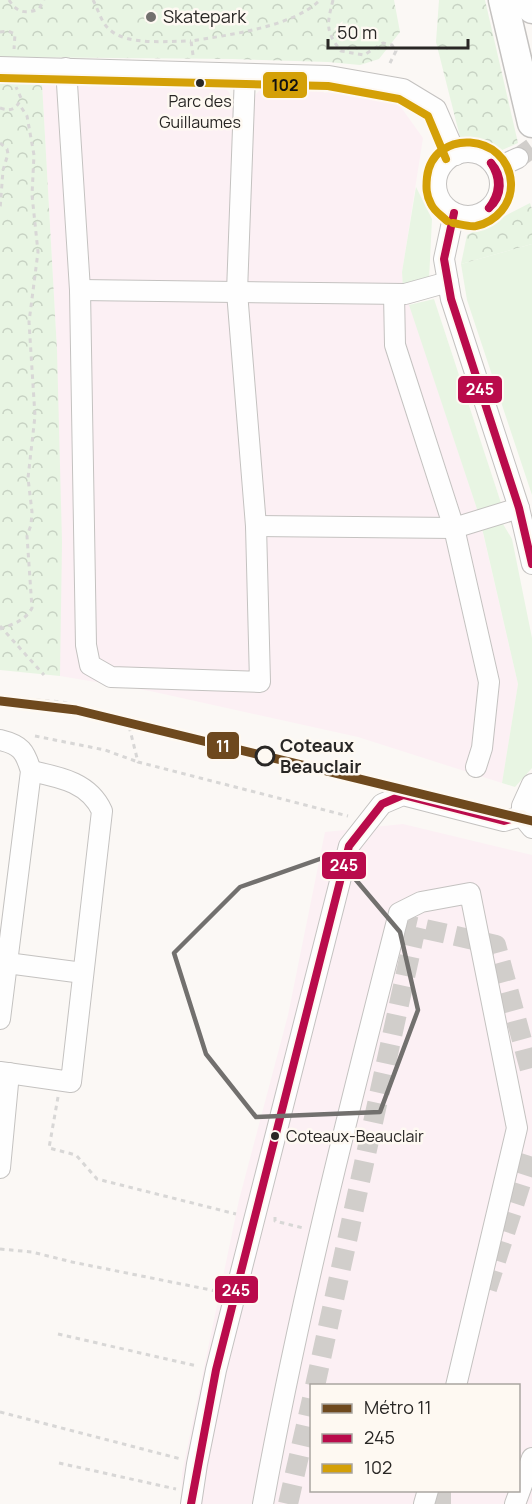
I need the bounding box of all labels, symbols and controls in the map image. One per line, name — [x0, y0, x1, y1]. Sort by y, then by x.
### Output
place label: Skatepark — [163, 4, 247, 28]
marker: Skatepark — [144, 10, 158, 24]
scale bar — [328, 12, 468, 50]
text: 50 m — [337, 20, 377, 44]
line badge: 102 — [262, 71, 308, 99]
text: 102 — [271, 74, 299, 96]
marker: Parc des Guillaumes — [194, 77, 206, 89]
place label: Parc des Guillaumes — [159, 90, 241, 133]
line badge: 245 — [457, 375, 503, 404]
text: 245 — [466, 378, 494, 400]
line badge: 11 — [206, 731, 240, 760]
place label: Coteaux Beauclair — [280, 733, 361, 778]
text: 11 — [216, 735, 230, 757]
marker: Coteaux Beauclair — [255, 746, 275, 766]
line badge: 245 — [321, 851, 367, 880]
text: 245 — [330, 854, 358, 876]
place label: Coteaux-Beauclair — [286, 1125, 424, 1147]
marker: Coteaux-Beauclair — [269, 1130, 281, 1142]
line badge: 245 — [214, 1275, 259, 1304]
text: 245 — [222, 1279, 250, 1301]
legend — [310, 1384, 520, 1492]
text: Métro 11 — [364, 1395, 431, 1419]
text: 245 — [364, 1425, 395, 1449]
text: 102 — [364, 1455, 392, 1479]

